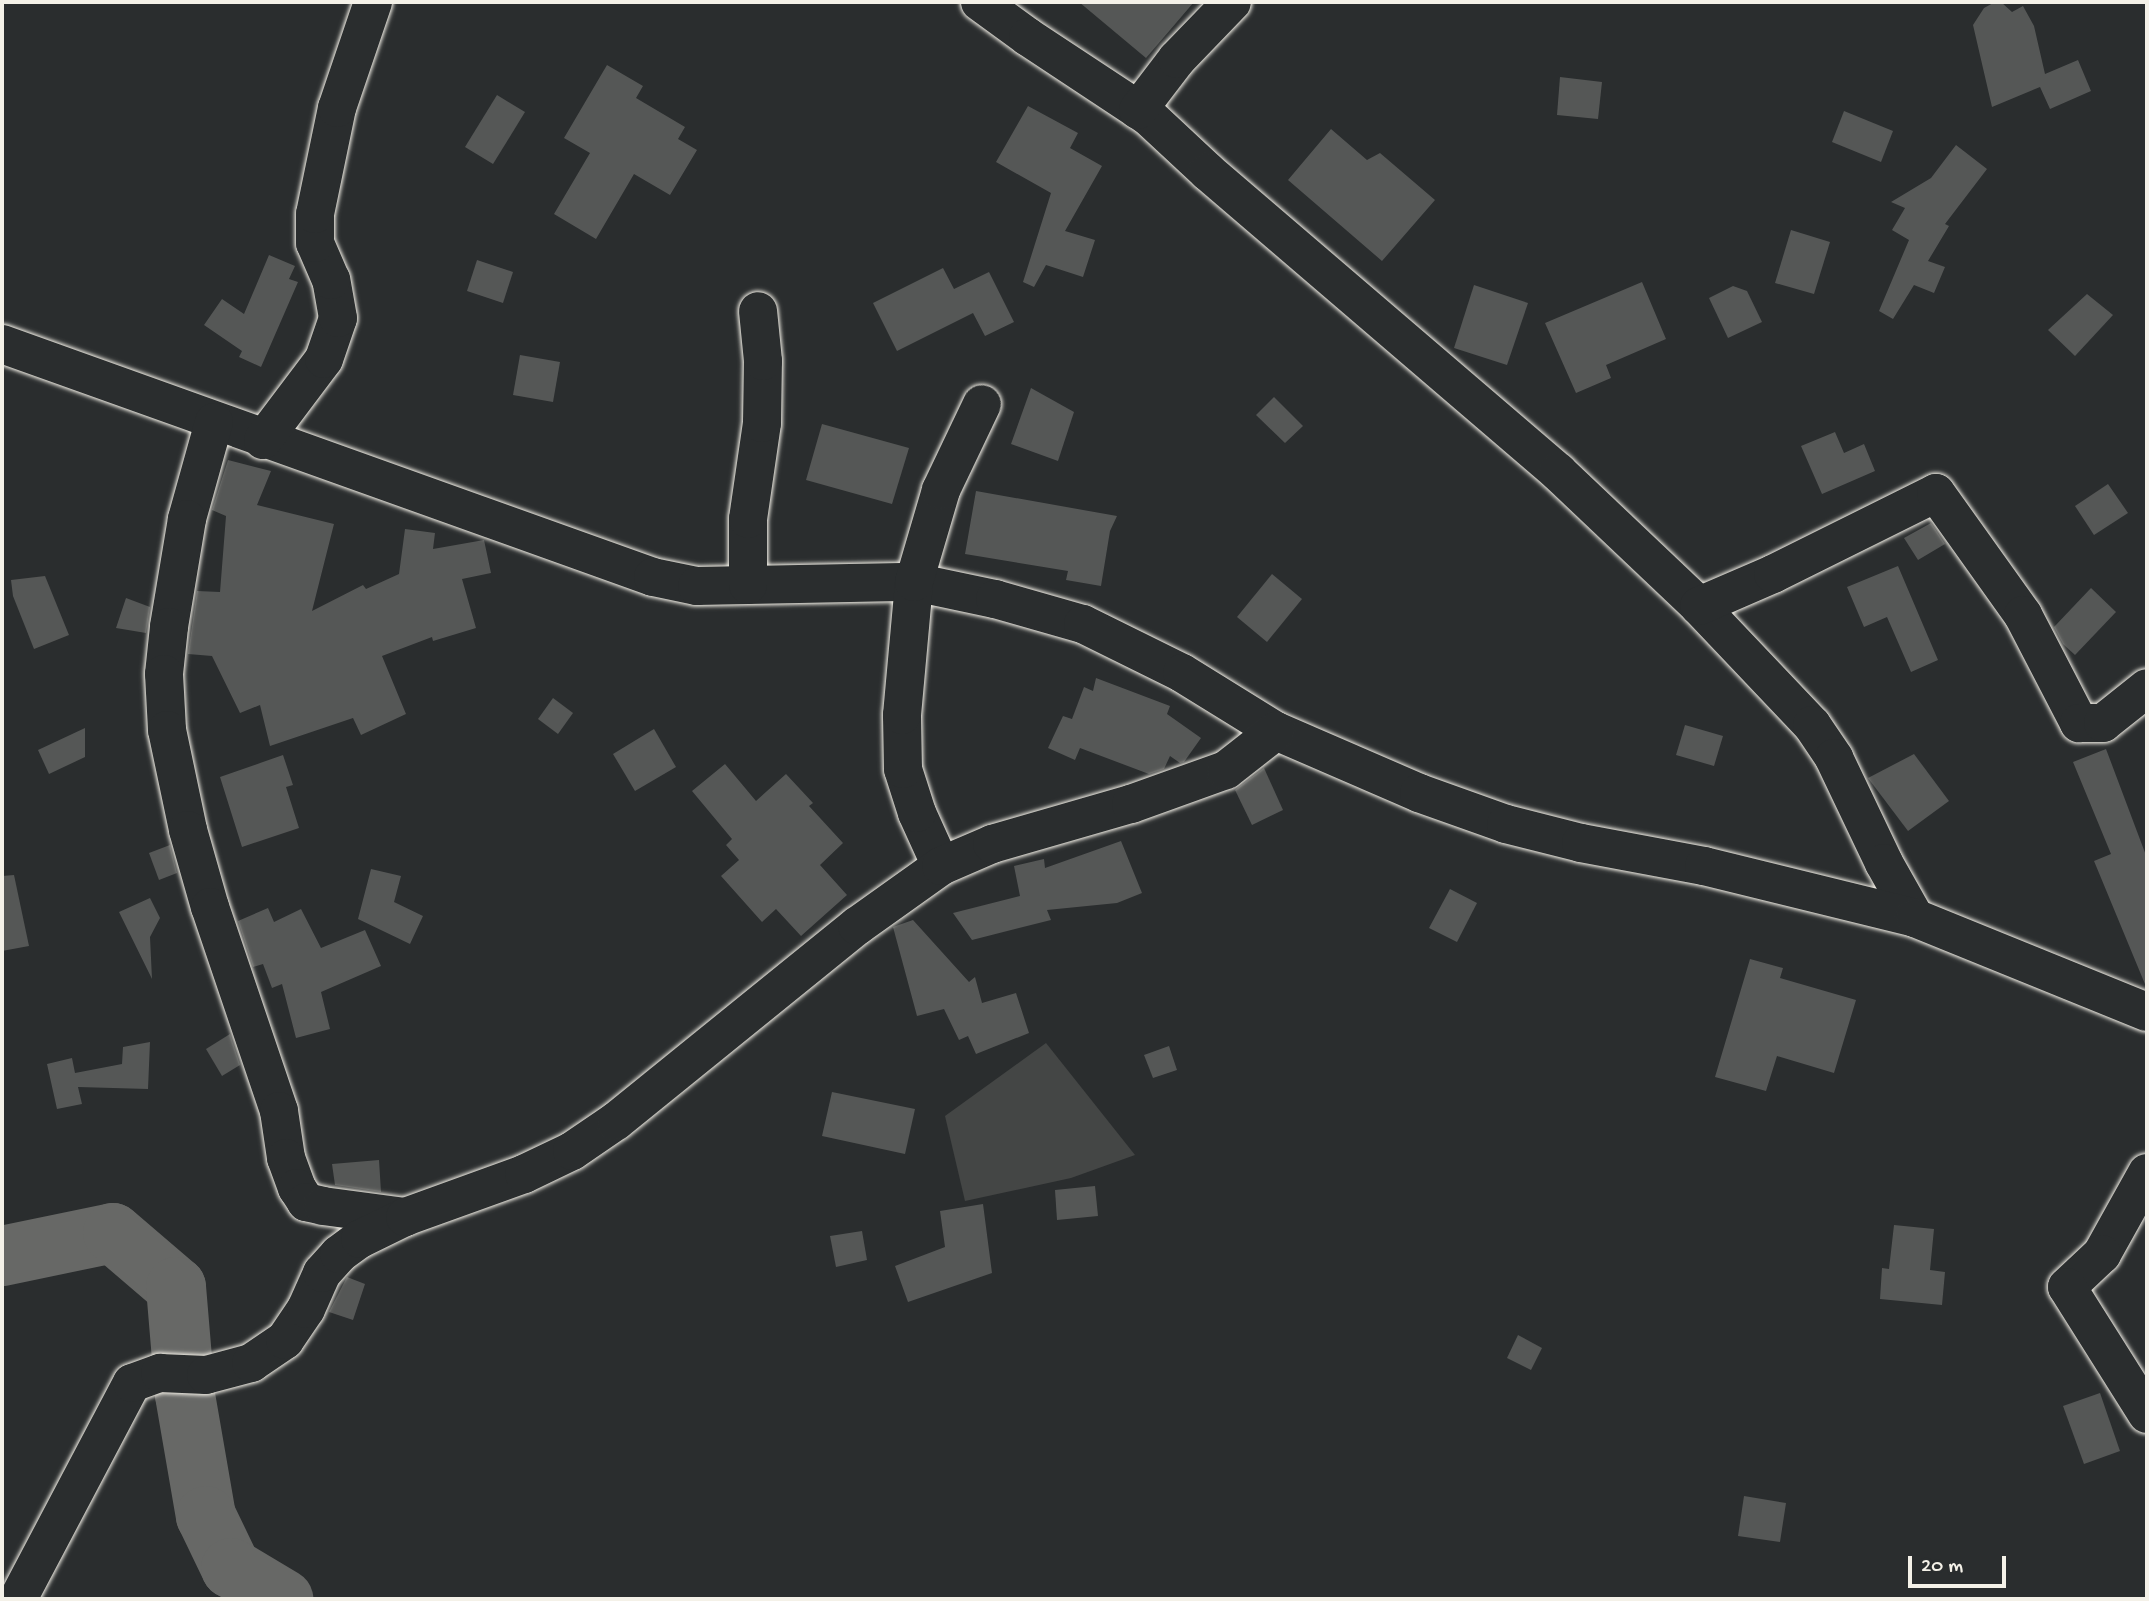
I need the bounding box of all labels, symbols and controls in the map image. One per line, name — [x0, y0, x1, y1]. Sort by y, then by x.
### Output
scale bar — [1911, 1542, 2009, 1586]
text: 20 m — [1921, 1555, 1963, 1580]

